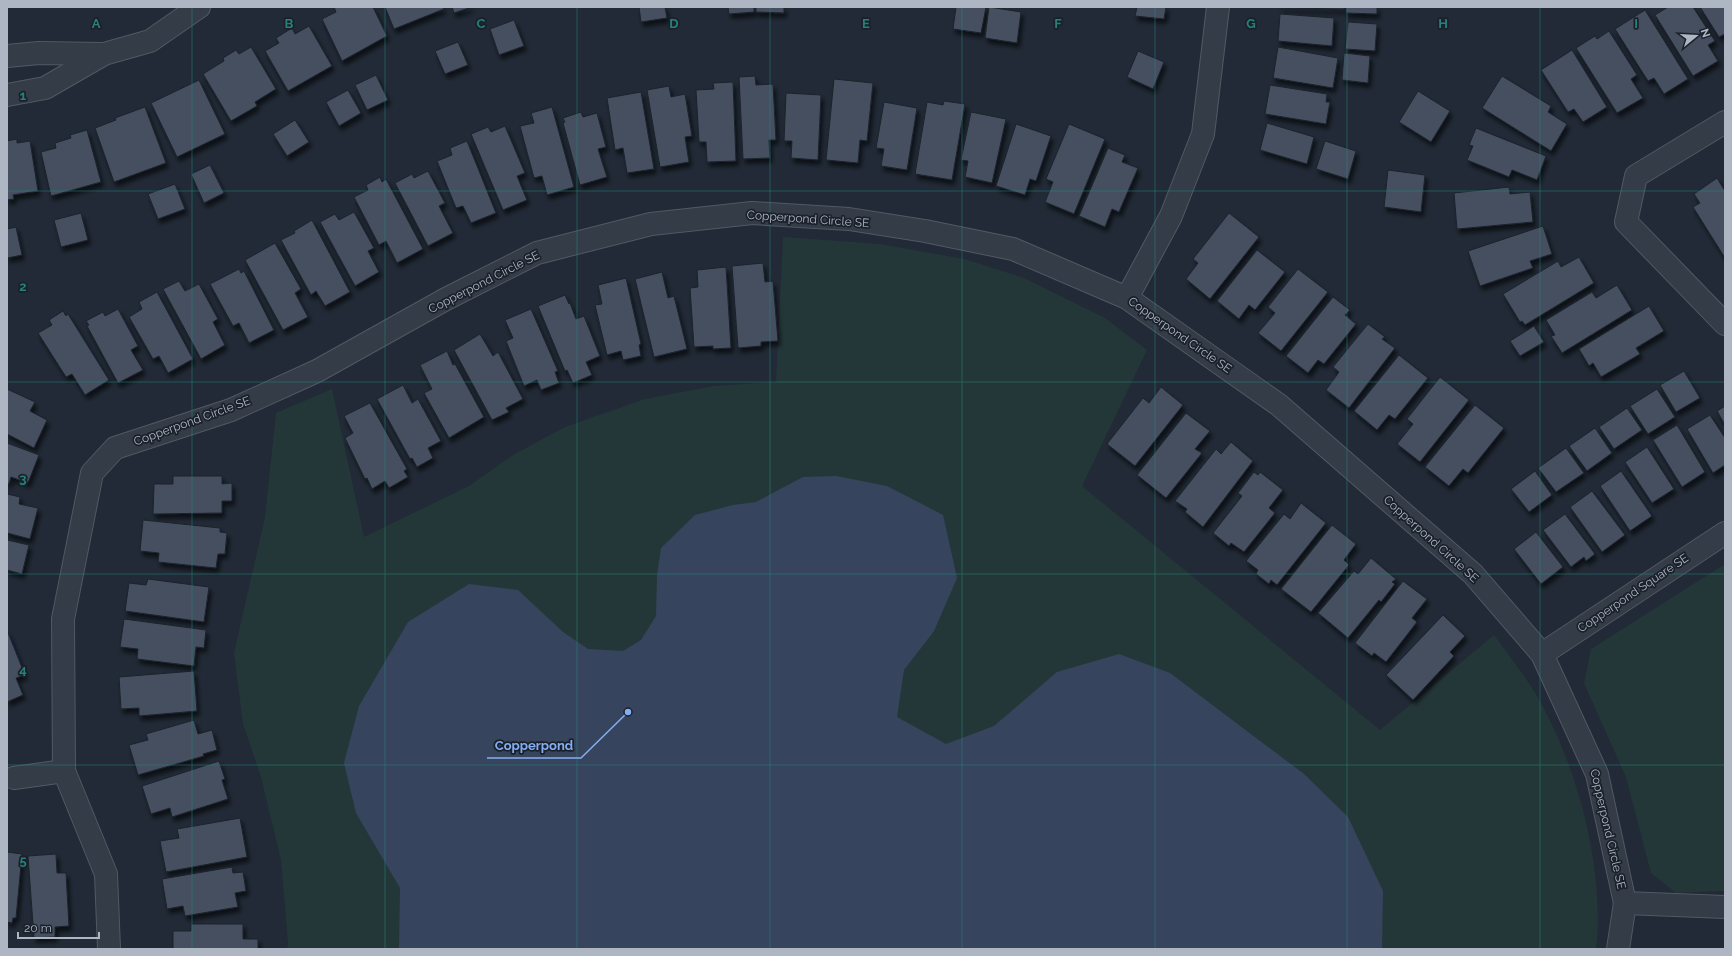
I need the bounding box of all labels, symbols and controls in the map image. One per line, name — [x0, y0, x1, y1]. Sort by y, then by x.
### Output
text: A — [92, 16, 101, 31]
text: B — [285, 16, 294, 31]
text: C — [477, 16, 486, 31]
text: D — [669, 16, 679, 31]
text: E — [862, 16, 870, 31]
text: F — [1054, 16, 1062, 31]
text: G — [1246, 16, 1256, 31]
text: H — [1438, 16, 1448, 31]
text: I — [1634, 16, 1638, 31]
north arrow — [1676, 16, 1716, 56]
text: N — [1698, 27, 1713, 39]
text: 1 — [20, 88, 27, 103]
street label: Copperpond Circle SE — [746, 208, 870, 230]
street label: Copperpond Circle SE — [426, 248, 542, 316]
text: 2 — [19, 279, 27, 294]
street label: Copperpond Circle SE — [1126, 294, 1234, 376]
street label: Copperpond Circle SE — [132, 393, 252, 449]
text: 3 — [19, 471, 27, 486]
street label: Copperpond Circle SE — [1381, 493, 1481, 585]
street label: Copperpond Square SE — [1575, 551, 1691, 635]
text: 4 — [19, 662, 27, 677]
callout: Copperpond — [487, 733, 581, 758]
text: Copperpond — [495, 738, 573, 753]
street label: Copperpond Circle SE — [1587, 768, 1629, 890]
text: 5 — [19, 853, 27, 868]
scale bar — [18, 914, 99, 940]
text: 20 m — [24, 921, 52, 935]

